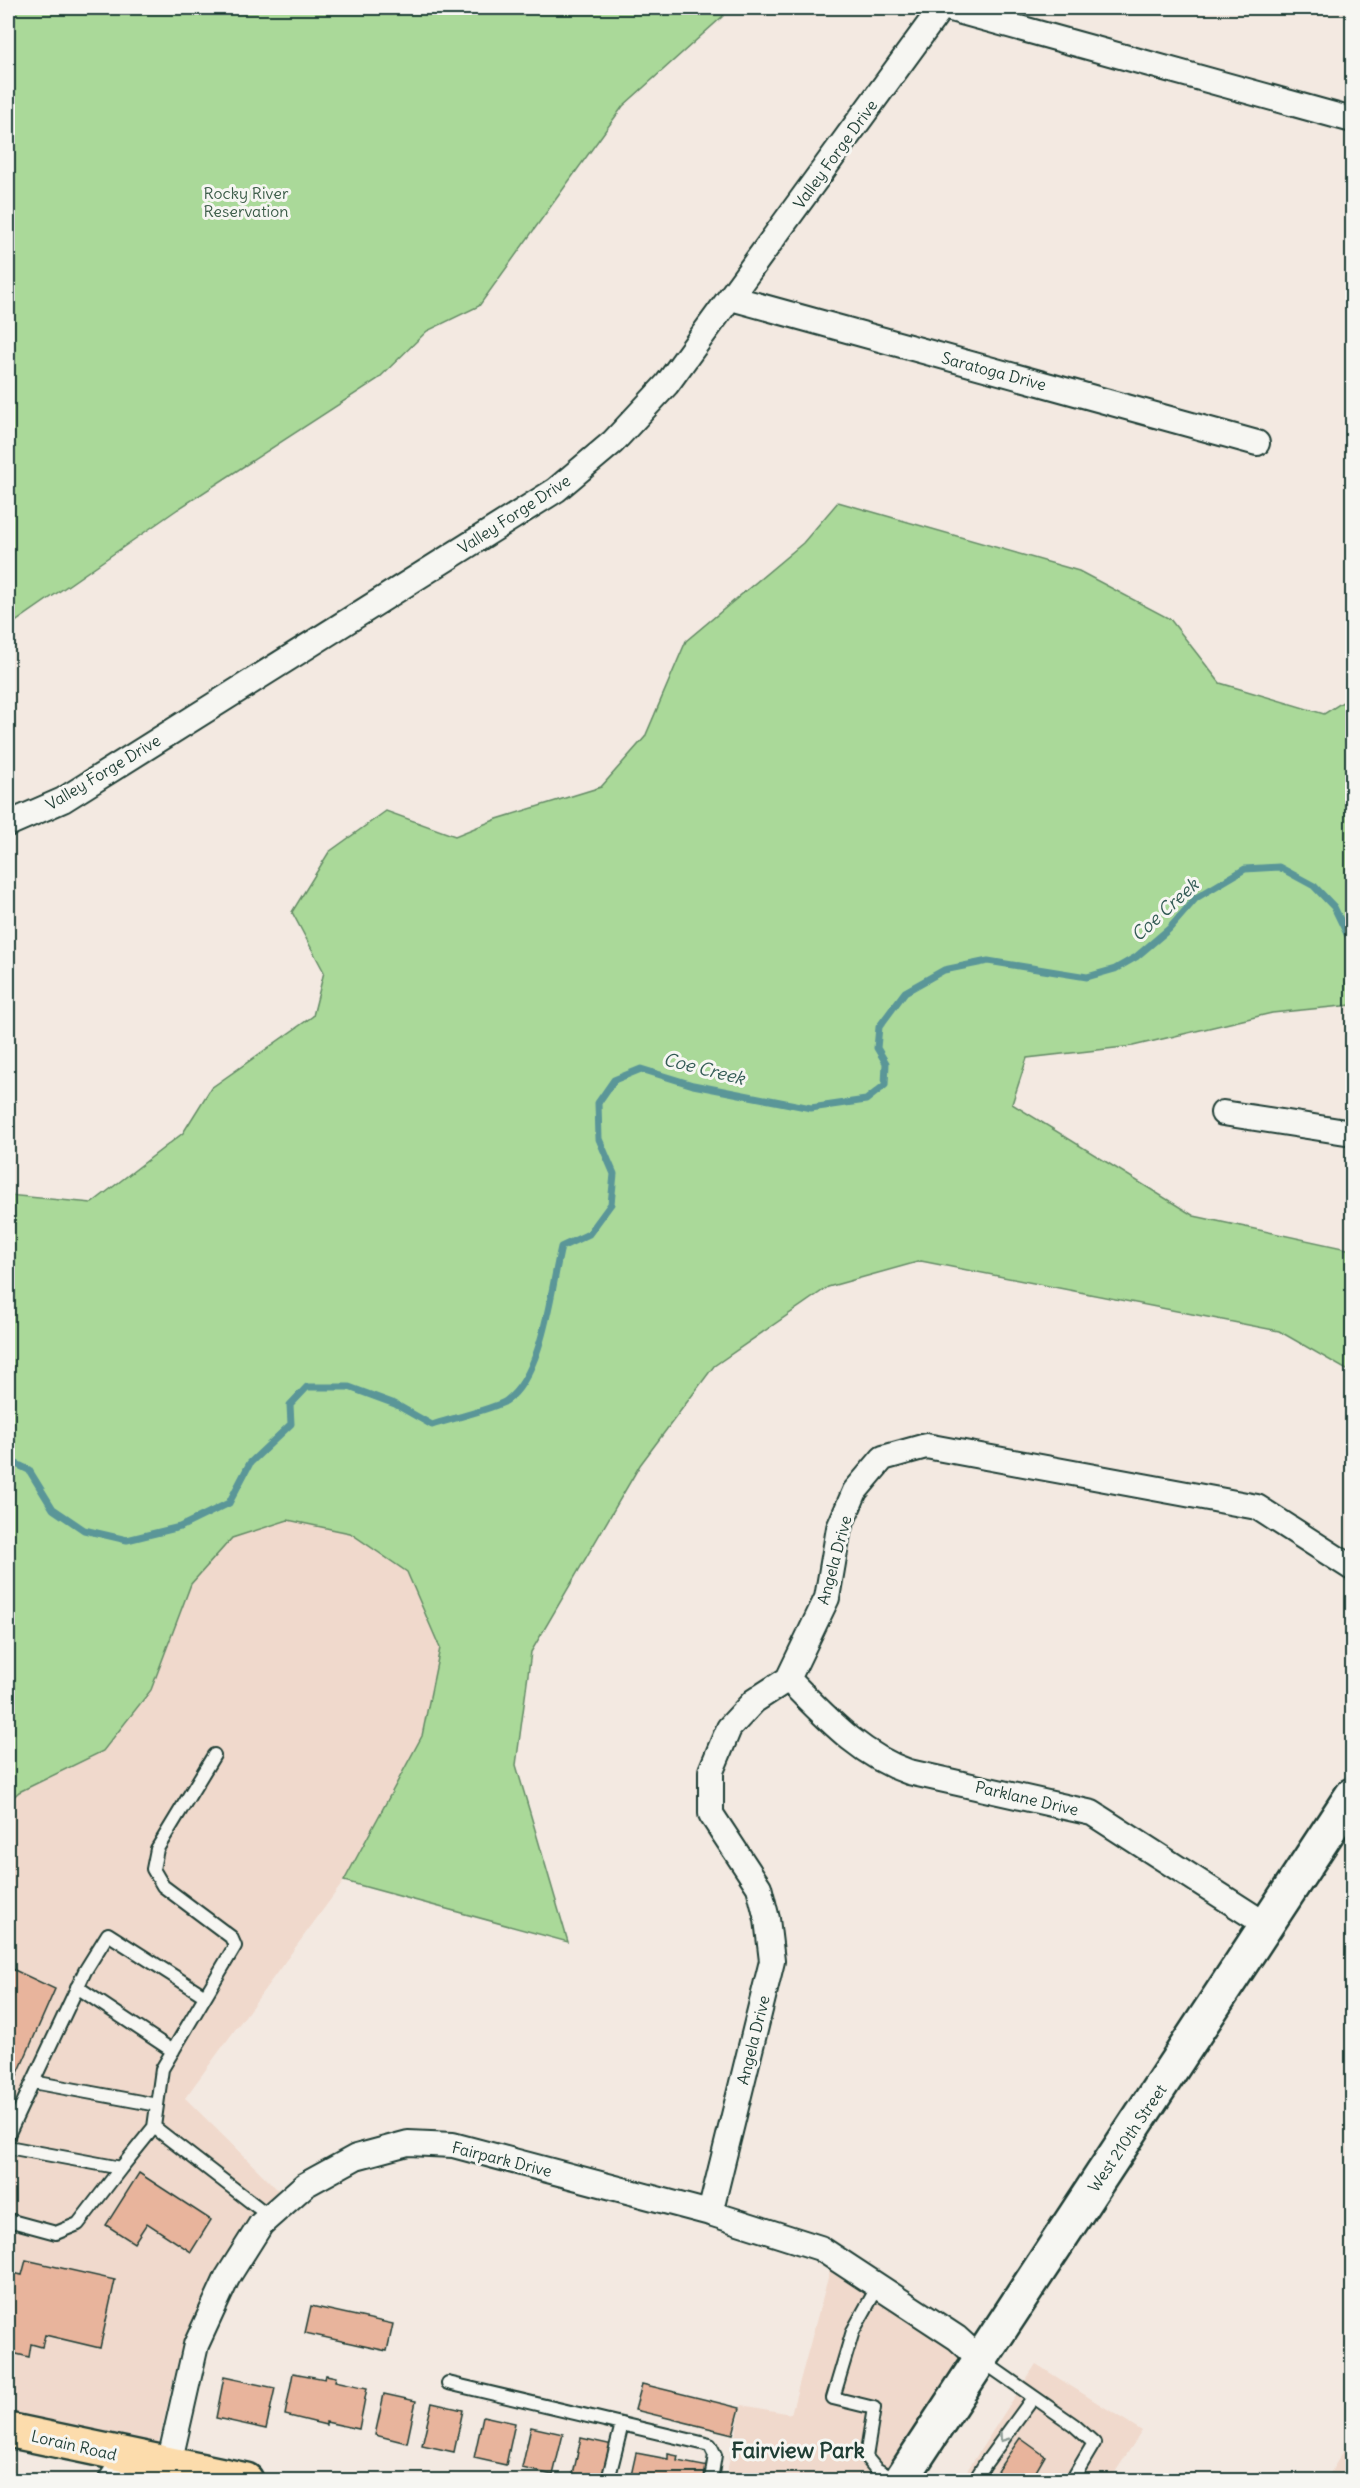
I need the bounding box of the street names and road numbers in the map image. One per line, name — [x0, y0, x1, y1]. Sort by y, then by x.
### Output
street label: Valley Forge Drive — [789, 96, 881, 212]
street label: Saratoga Drive — [939, 347, 1049, 395]
street label: Valley Forge Drive — [454, 470, 574, 558]
street label: Valley Forge Drive — [42, 730, 164, 814]
street label: Angela Drive — [813, 1513, 855, 1607]
street label: Parklane Drive — [973, 1776, 1081, 1820]
street label: Angela Drive — [732, 1993, 774, 2087]
street label: West 210th Street — [1084, 2080, 1171, 2196]
street label: Fairpark Drive — [450, 2137, 554, 2181]
street label: Lorain Road — [29, 2425, 119, 2465]

